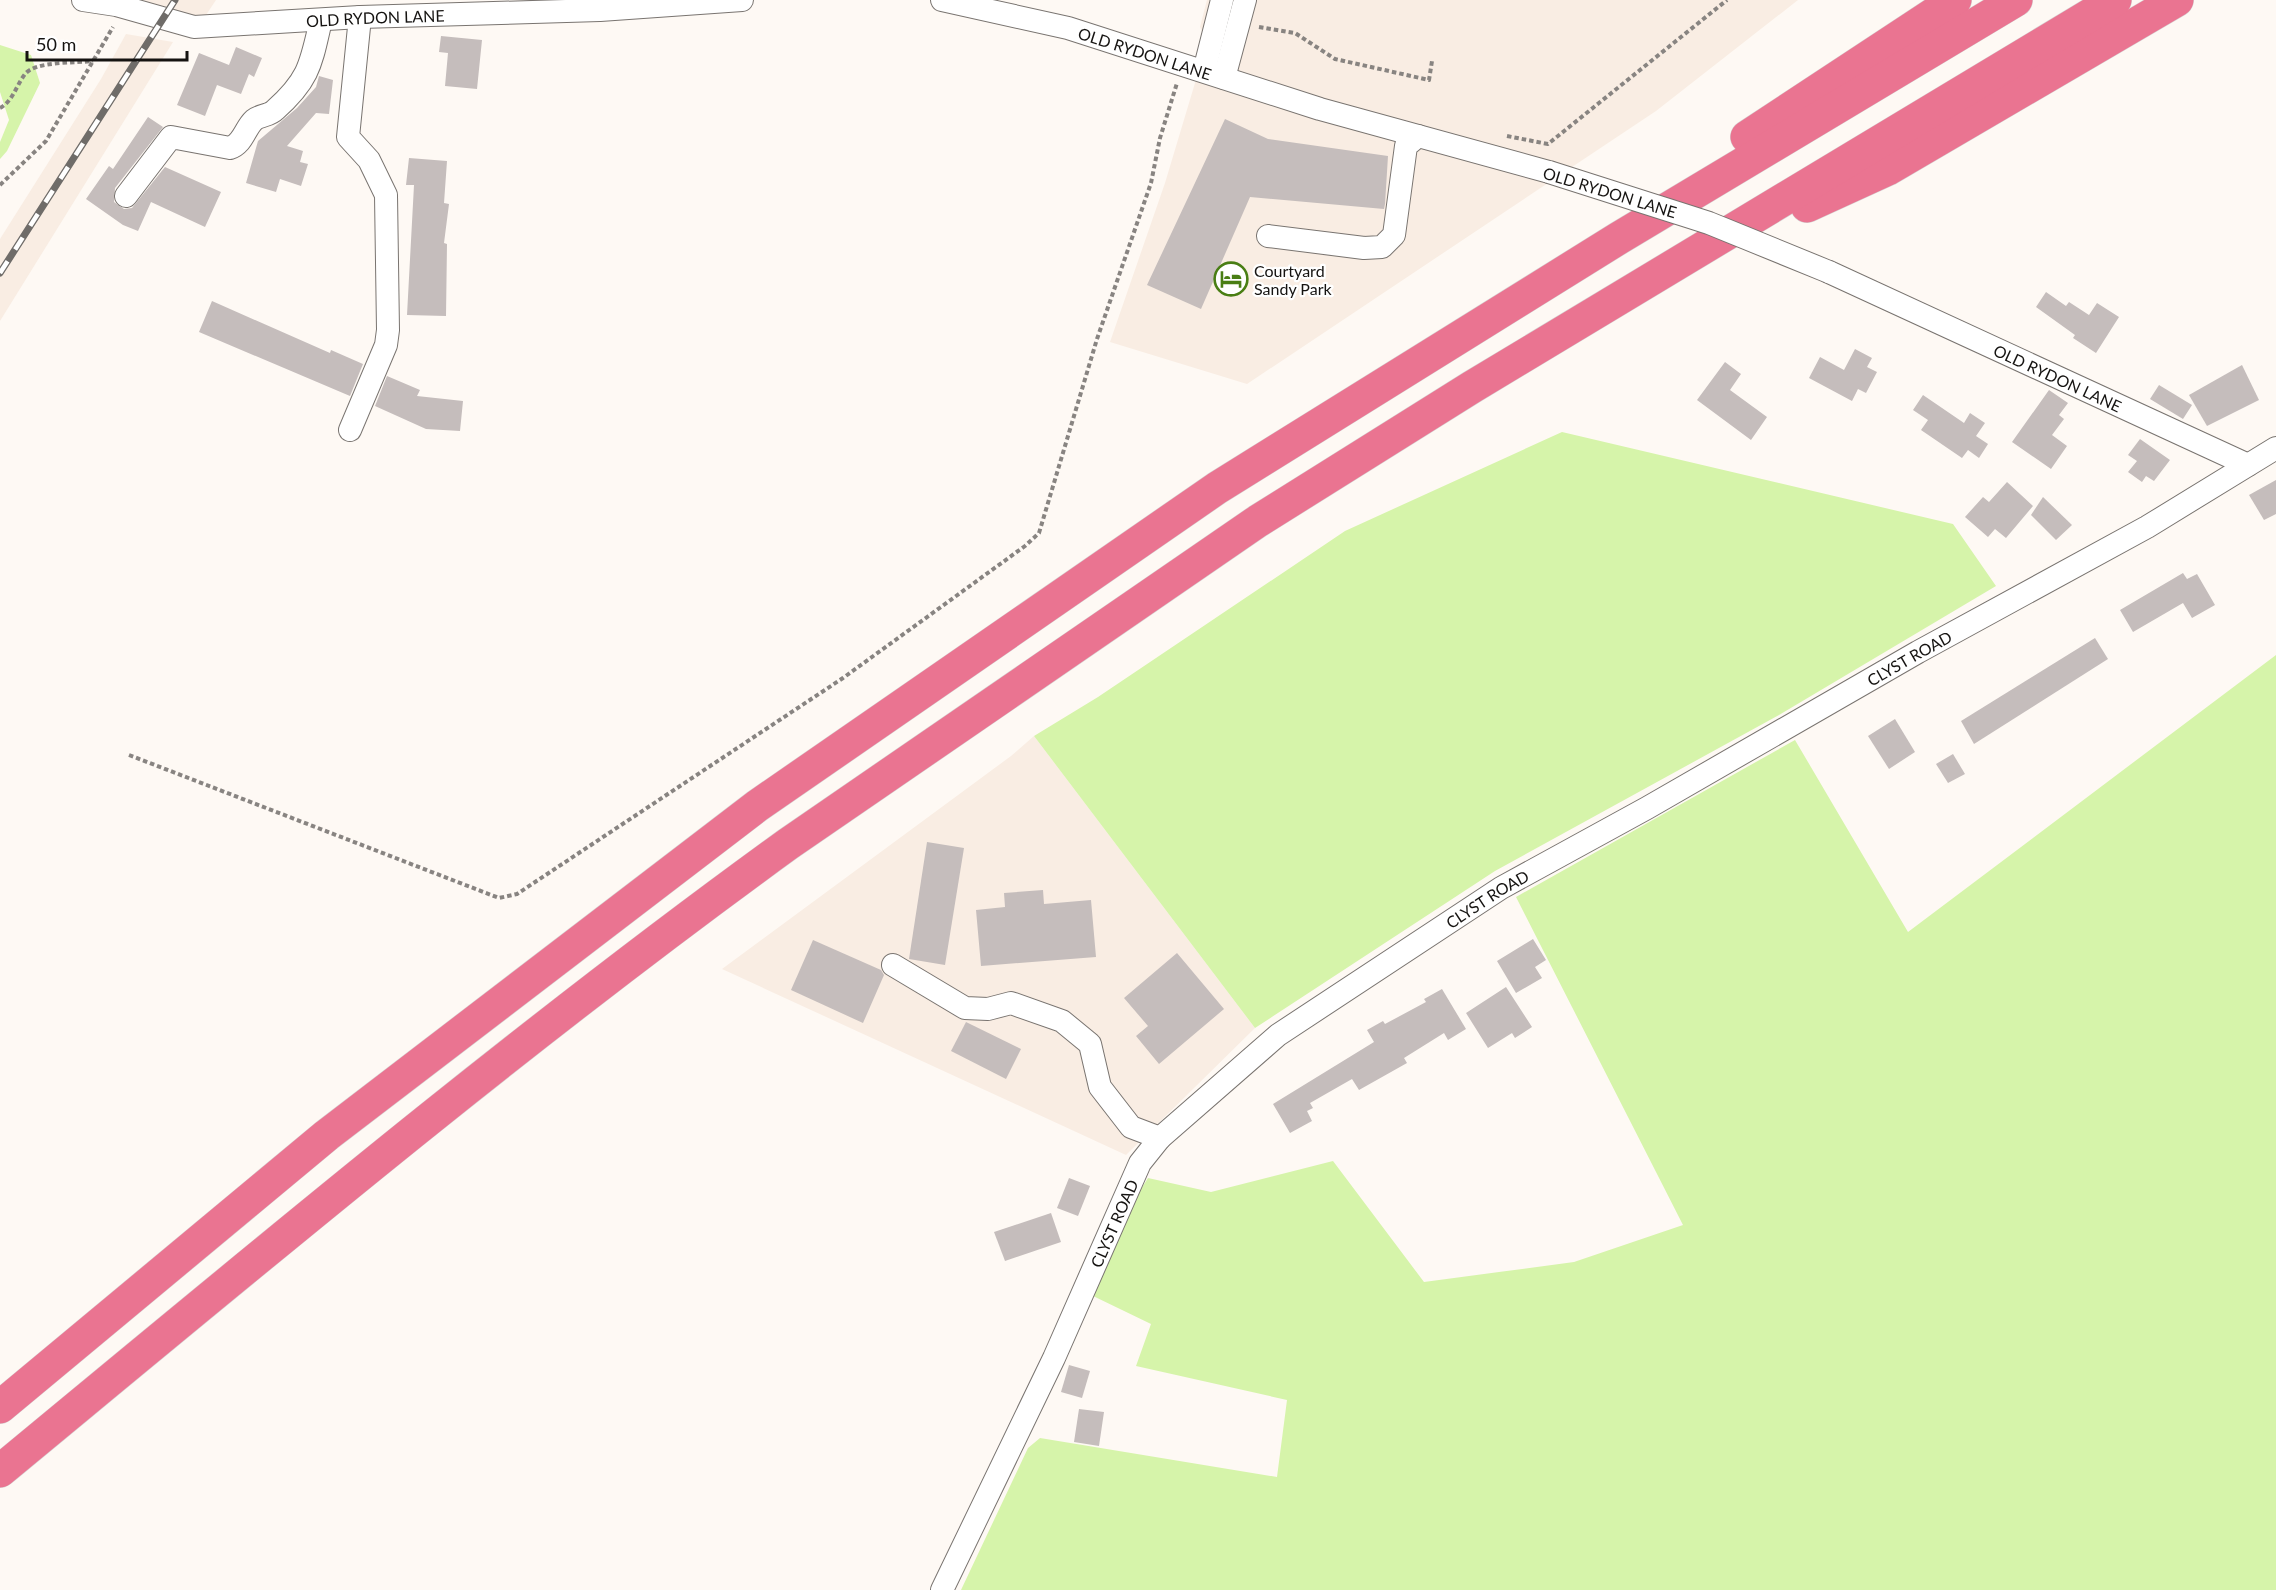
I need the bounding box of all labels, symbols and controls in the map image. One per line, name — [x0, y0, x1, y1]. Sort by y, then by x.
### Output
street label: OLD RYDON LANE — [305, 5, 445, 30]
street label: OLD RYDON LANE — [1076, 22, 1214, 83]
scale bar — [27, 24, 188, 62]
text: 50 m — [36, 33, 76, 55]
street label: OLD RYDON LANE — [1541, 163, 1679, 221]
hotel icon: Courtyard Sandy Park — [1213, 261, 1249, 297]
place label: Courtyard Sandy Park — [1254, 261, 1332, 298]
street label: OLD RYDON LANE — [1991, 340, 2125, 415]
street label: CLYST ROAD — [1863, 626, 1955, 689]
street label: CLYST ROAD — [1442, 865, 1532, 931]
street label: CLYST ROAD — [1086, 1176, 1141, 1270]

